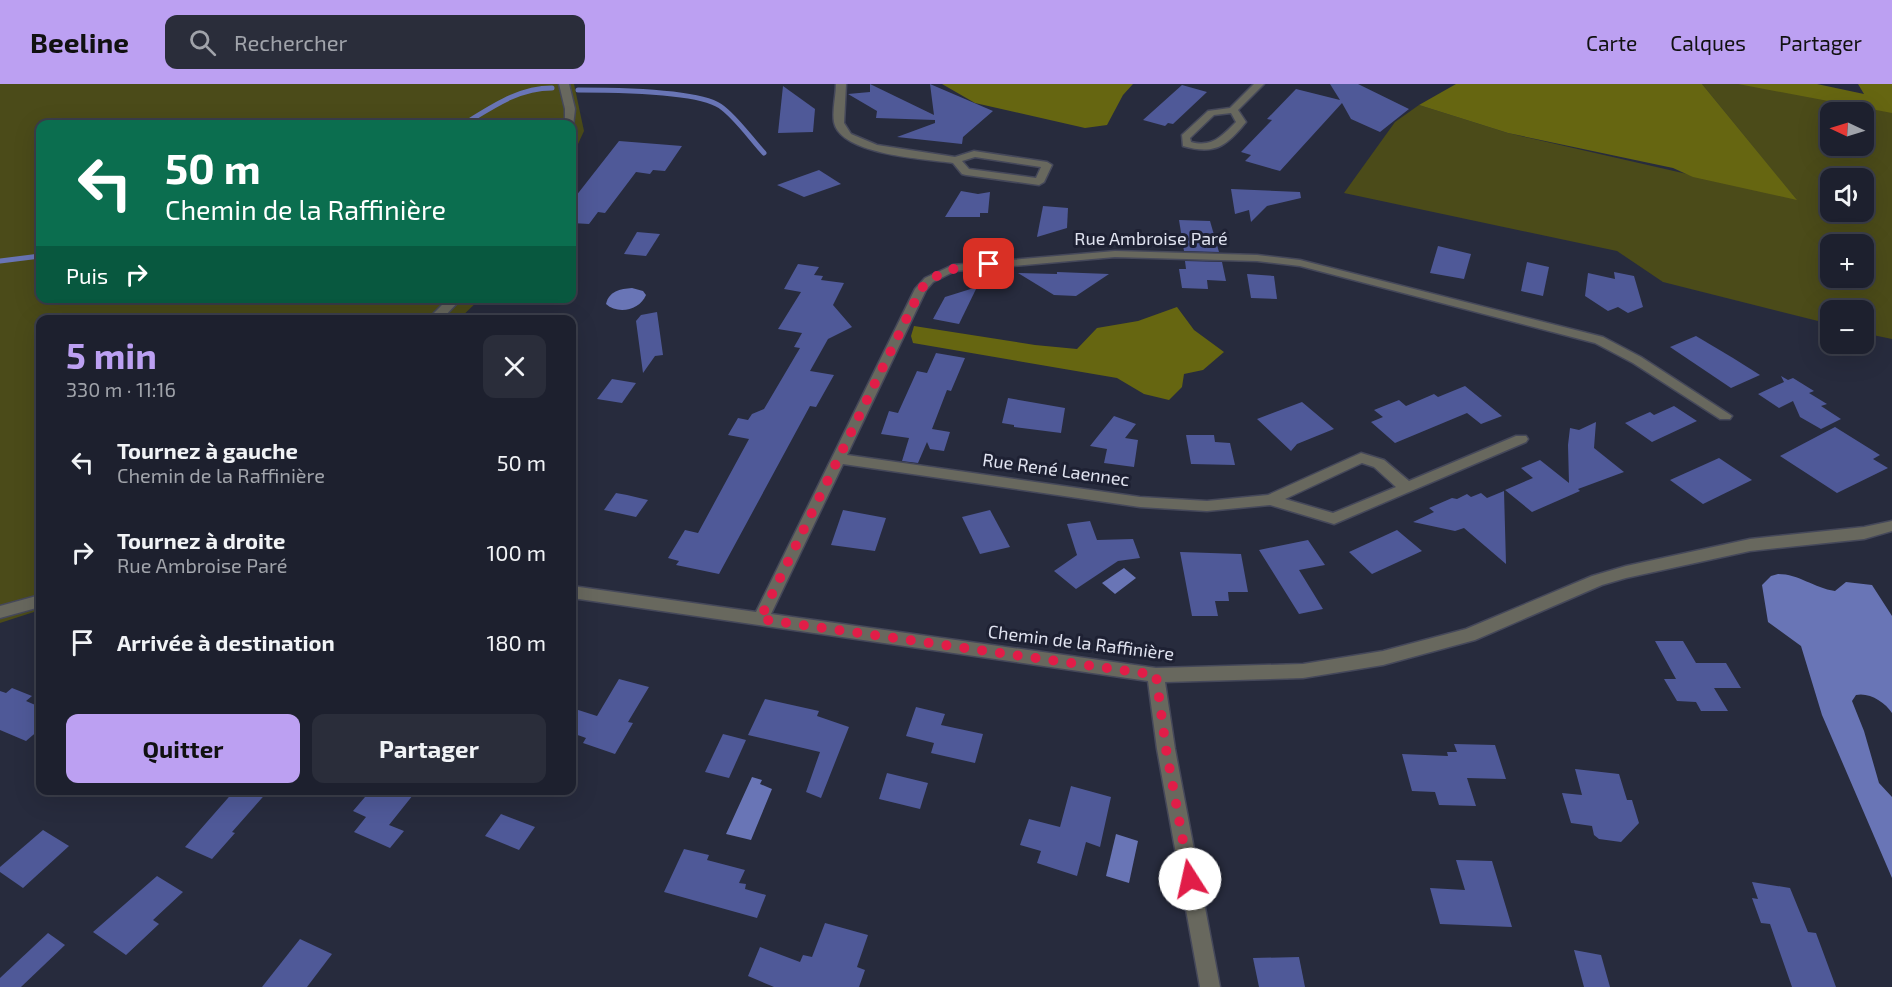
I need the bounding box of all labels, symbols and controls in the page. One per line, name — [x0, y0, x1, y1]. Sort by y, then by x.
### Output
search box — [165, 15, 585, 69]
text: Beeline — [30, 25, 129, 59]
icon: search — [186, 26, 219, 59]
text: Rechercher — [234, 29, 347, 55]
text: Carte — [1586, 30, 1637, 55]
text: Calques — [1670, 30, 1746, 55]
text: Partager — [1779, 30, 1862, 55]
north arrow — [1820, 102, 1874, 156]
map controls — [1820, 102, 1874, 354]
text: 50 m — [165, 142, 261, 192]
icon: left — [66, 144, 144, 222]
button: sound — [1820, 168, 1874, 222]
text: Chemin de la Raffinière — [165, 193, 446, 225]
street label: Rue Ambroise Paré — [1074, 227, 1228, 249]
button: + — [1820, 234, 1874, 288]
pin — [963, 238, 1014, 289]
icon: arrive — [972, 247, 1005, 280]
icon: right — [120, 258, 153, 291]
text: Puis — [66, 262, 108, 288]
button: − — [1820, 300, 1874, 354]
text: 5 min — [66, 333, 157, 376]
button: close — [483, 335, 546, 398]
text: 330 m · 11:16 — [66, 377, 176, 401]
text: Tournez à gauche — [117, 437, 298, 463]
icon: left — [66, 446, 99, 479]
street label: Rue René Laennec — [981, 448, 1131, 490]
text: 50 m — [497, 449, 546, 475]
text: Chemin de la Raffinière — [117, 463, 325, 487]
text: Tournez à droite — [117, 527, 286, 553]
icon: right — [66, 536, 99, 569]
text: 100 m — [487, 539, 546, 565]
text: Rue Ambroise Paré — [117, 553, 287, 577]
street label: Chemin de la Raffinière — [987, 620, 1175, 664]
icon: arrive — [66, 626, 99, 659]
text: Arrivée à destination — [117, 629, 335, 655]
text: 180 m — [486, 629, 546, 655]
button: Quitter — [66, 714, 300, 783]
button: Partager — [312, 714, 546, 783]
position arrow — [1158, 847, 1222, 911]

